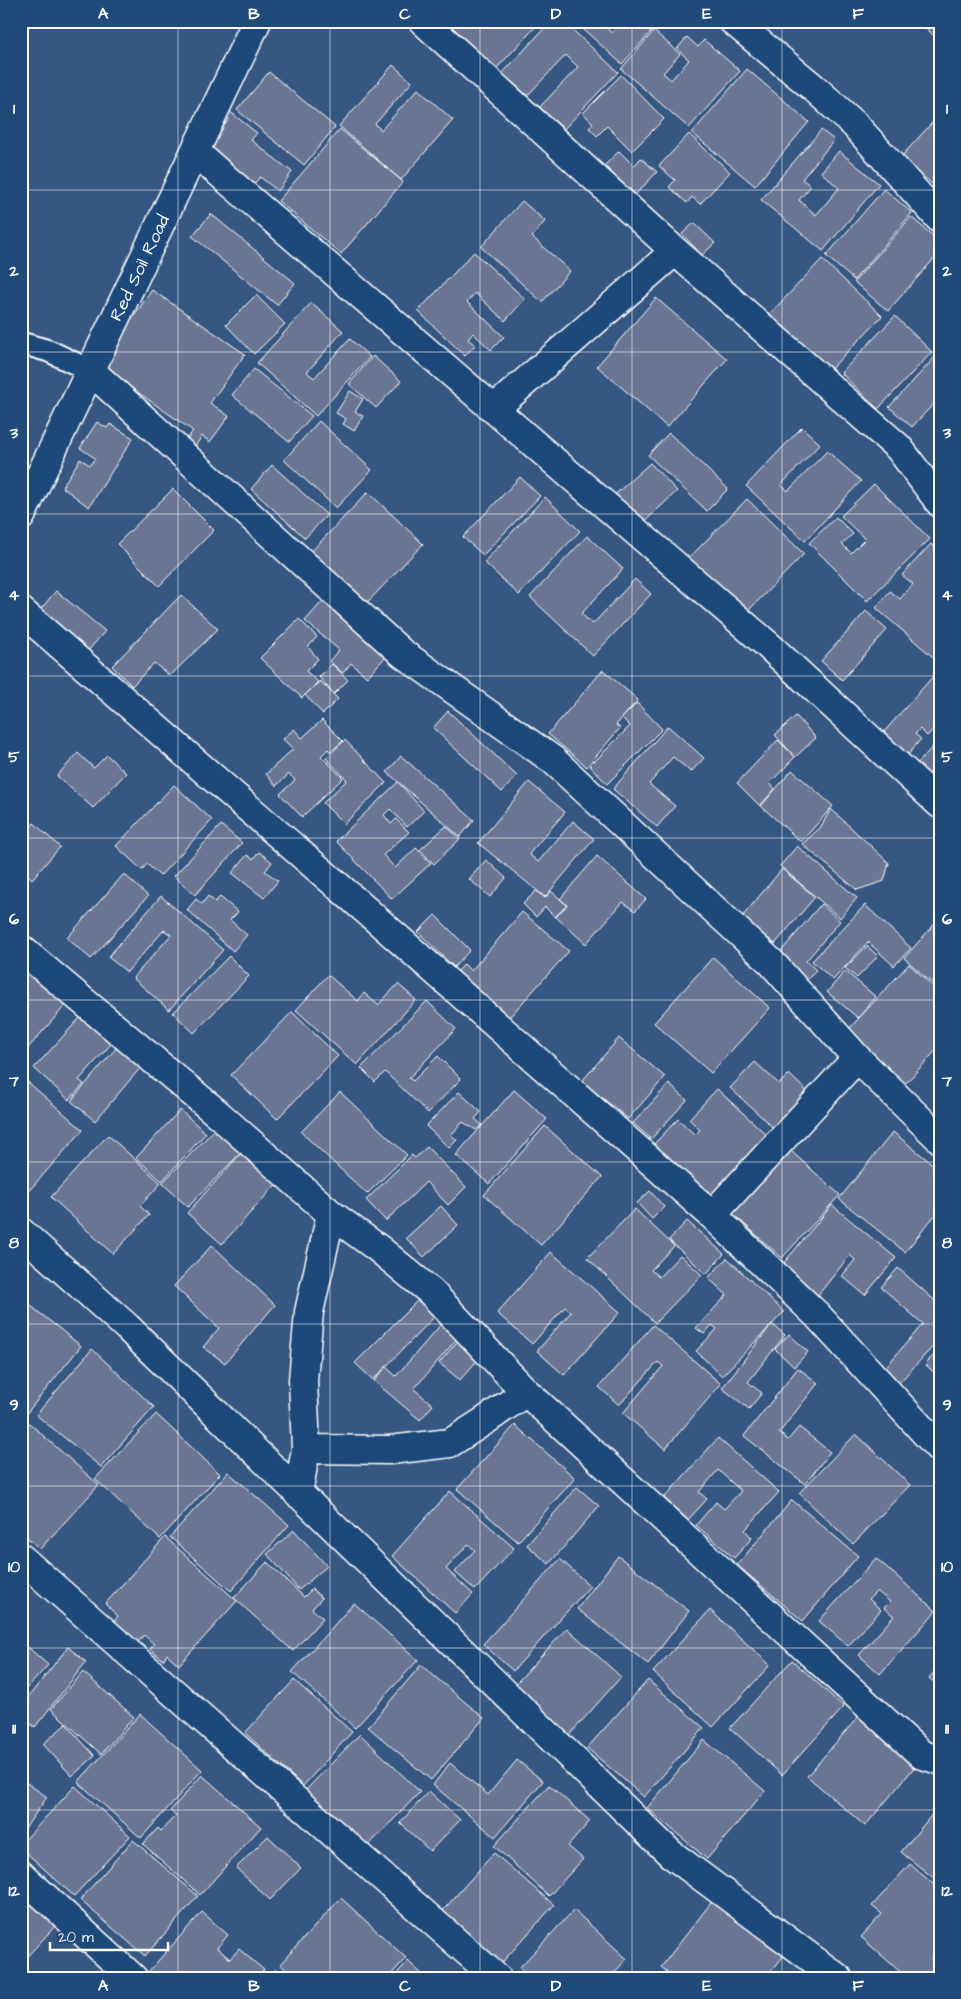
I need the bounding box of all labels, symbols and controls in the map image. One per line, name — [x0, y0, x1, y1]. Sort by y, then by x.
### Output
text: A — [98, 3, 109, 25]
text: B — [248, 3, 260, 25]
text: C — [399, 3, 411, 25]
text: D — [551, 3, 562, 25]
text: E — [702, 3, 712, 25]
text: F — [852, 3, 864, 25]
text: 1 — [13, 98, 16, 120]
text: 1 — [946, 98, 949, 120]
street label: Red Soil Road — [103, 211, 175, 325]
text: 2 — [8, 260, 19, 282]
text: 2 — [941, 260, 952, 282]
text: 3 — [9, 422, 19, 444]
text: 3 — [942, 422, 952, 444]
text: 4 — [9, 584, 20, 606]
text: 4 — [942, 584, 953, 606]
text: 5 — [8, 746, 20, 768]
text: 5 — [941, 746, 953, 768]
text: 6 — [9, 908, 19, 930]
text: 6 — [942, 908, 952, 930]
text: 7 — [8, 1070, 19, 1092]
text: 7 — [941, 1070, 952, 1092]
text: 8 — [9, 1232, 20, 1254]
text: 8 — [942, 1232, 953, 1254]
text: 9 — [9, 1394, 19, 1416]
text: 9 — [942, 1394, 952, 1416]
text: 10 — [8, 1556, 20, 1578]
text: 10 — [941, 1556, 953, 1578]
text: 11 — [12, 1718, 17, 1740]
text: 11 — [945, 1718, 950, 1740]
text: 12 — [8, 1880, 20, 1902]
text: 12 — [941, 1880, 953, 1902]
scale bar — [50, 1919, 168, 1951]
text: 20 m — [58, 1927, 94, 1948]
text: A — [98, 1975, 109, 1997]
text: B — [248, 1975, 260, 1997]
text: C — [399, 1975, 411, 1997]
text: D — [551, 1975, 562, 1997]
text: E — [702, 1975, 712, 1997]
text: F — [852, 1975, 864, 1997]

